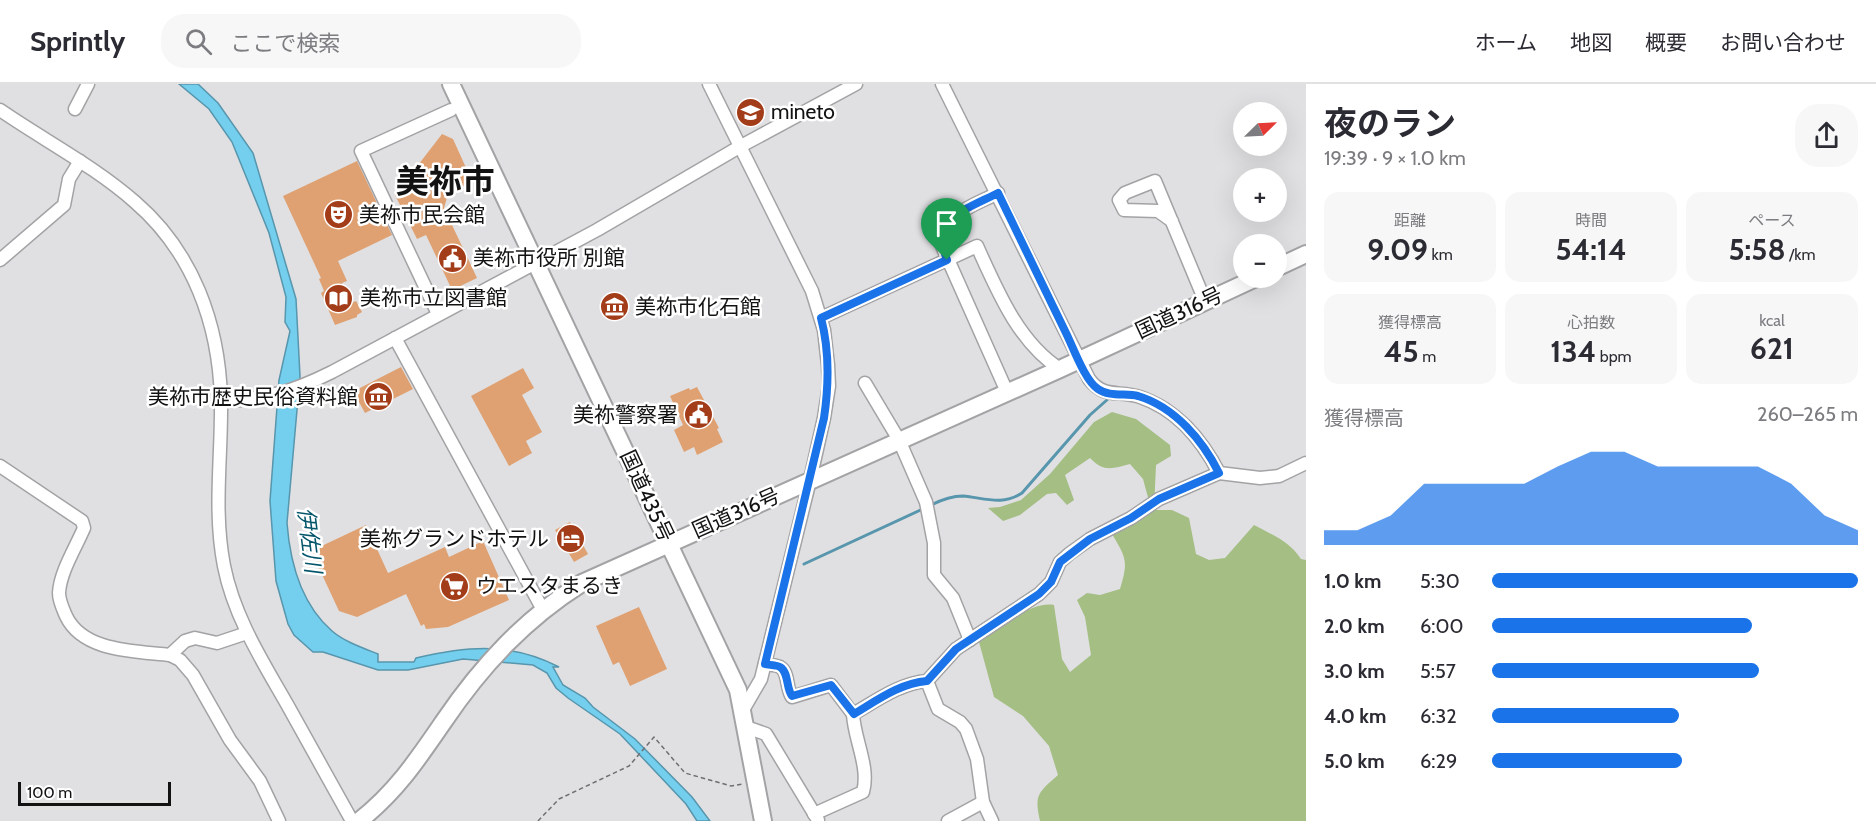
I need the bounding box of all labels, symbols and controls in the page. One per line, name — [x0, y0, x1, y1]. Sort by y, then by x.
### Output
search box — [161, 14, 581, 68]
text: Sprintly — [30, 24, 125, 58]
icon: search — [182, 25, 215, 58]
text: ここで検索 — [230, 30, 340, 57]
text: ホーム — [1475, 30, 1537, 55]
text: 地図 — [1570, 30, 1612, 55]
text: 概要 — [1645, 30, 1687, 55]
text: お問い合わせ — [1720, 30, 1846, 55]
school or university icon: mineto — [734, 96, 766, 128]
place label: mineto — [771, 99, 835, 124]
north arrow — [1233, 102, 1287, 156]
map controls — [1233, 102, 1287, 288]
text: 夜のラン — [1324, 103, 1456, 143]
button: share — [1795, 104, 1858, 167]
text: 19:39 · 9 × 1.0 km — [1324, 146, 1466, 170]
district label: 美祢市 — [396, 161, 495, 201]
button: + — [1233, 168, 1287, 222]
pin — [921, 198, 972, 260]
theatre icon: 美祢市民会館 — [322, 199, 354, 231]
place label: 美祢市民会館 — [359, 202, 485, 227]
icon: arrive — [930, 207, 963, 240]
text: 距離 — [1394, 211, 1426, 230]
text: 時間 — [1575, 211, 1607, 230]
text: ペース — [1748, 211, 1796, 230]
text: 9.09 — [1367, 231, 1428, 268]
text: 54:14 — [1555, 231, 1627, 268]
text: 5:58 — [1729, 231, 1786, 268]
button: − — [1233, 234, 1287, 288]
public building icon: 美祢市役所 別館 — [436, 242, 468, 274]
place label: 美祢市役所 別館 — [473, 245, 625, 270]
text: km — [1428, 245, 1453, 264]
text: /km — [1786, 245, 1815, 264]
library icon: 美祢市立図書館 — [323, 282, 355, 314]
street label: 国道316号 — [1131, 282, 1226, 344]
place label: 美祢市立図書館 — [360, 285, 507, 310]
museum icon: 美袮市化石館 — [598, 291, 630, 323]
place label: 美袮市化石館 — [635, 294, 761, 319]
text: kcal — [1759, 311, 1785, 330]
text: 獲得標高 — [1378, 313, 1442, 332]
text: 心拍数 — [1567, 313, 1615, 332]
text: 621 — [1750, 330, 1794, 367]
text: 45 — [1384, 333, 1419, 370]
text: 134 — [1550, 333, 1596, 370]
text: m — [1419, 347, 1436, 366]
text: bpm — [1596, 347, 1632, 366]
museum icon: 美袮市歴史民俗資料館 — [363, 381, 395, 413]
place label: 美袮市歴史民俗資料館 — [148, 384, 358, 409]
public building icon: 美祢警察署 — [683, 399, 715, 431]
place label: 美祢警察署 — [573, 402, 678, 427]
text: 260–265 m — [1757, 402, 1858, 426]
text: 獲得標高 — [1324, 406, 1404, 430]
street label: 国道435号 — [615, 446, 679, 545]
street label: 国道316号 — [688, 482, 783, 543]
water label: 伊佐川 — [292, 506, 327, 576]
hotel icon: 美祢グランドホテル — [554, 523, 586, 555]
place label: 美祢グランドホテル — [360, 526, 549, 551]
text: 1.0 km — [1324, 569, 1381, 593]
text: 5:30 — [1420, 569, 1460, 593]
supermarket icon: ウエスタまるき — [439, 570, 471, 602]
place label: ウエスタまるき — [476, 573, 623, 598]
text: 2.0 km — [1324, 614, 1385, 638]
text: 6:00 — [1420, 614, 1463, 638]
text: 3.0 km — [1324, 659, 1385, 683]
text: 5:57 — [1420, 659, 1456, 683]
text: 4.0 km — [1324, 704, 1386, 728]
text: 6:32 — [1420, 704, 1457, 728]
text: 5.0 km — [1324, 749, 1385, 773]
text: 6:29 — [1420, 749, 1457, 773]
scale bar — [18, 779, 171, 806]
text: 100 m — [27, 783, 72, 802]

